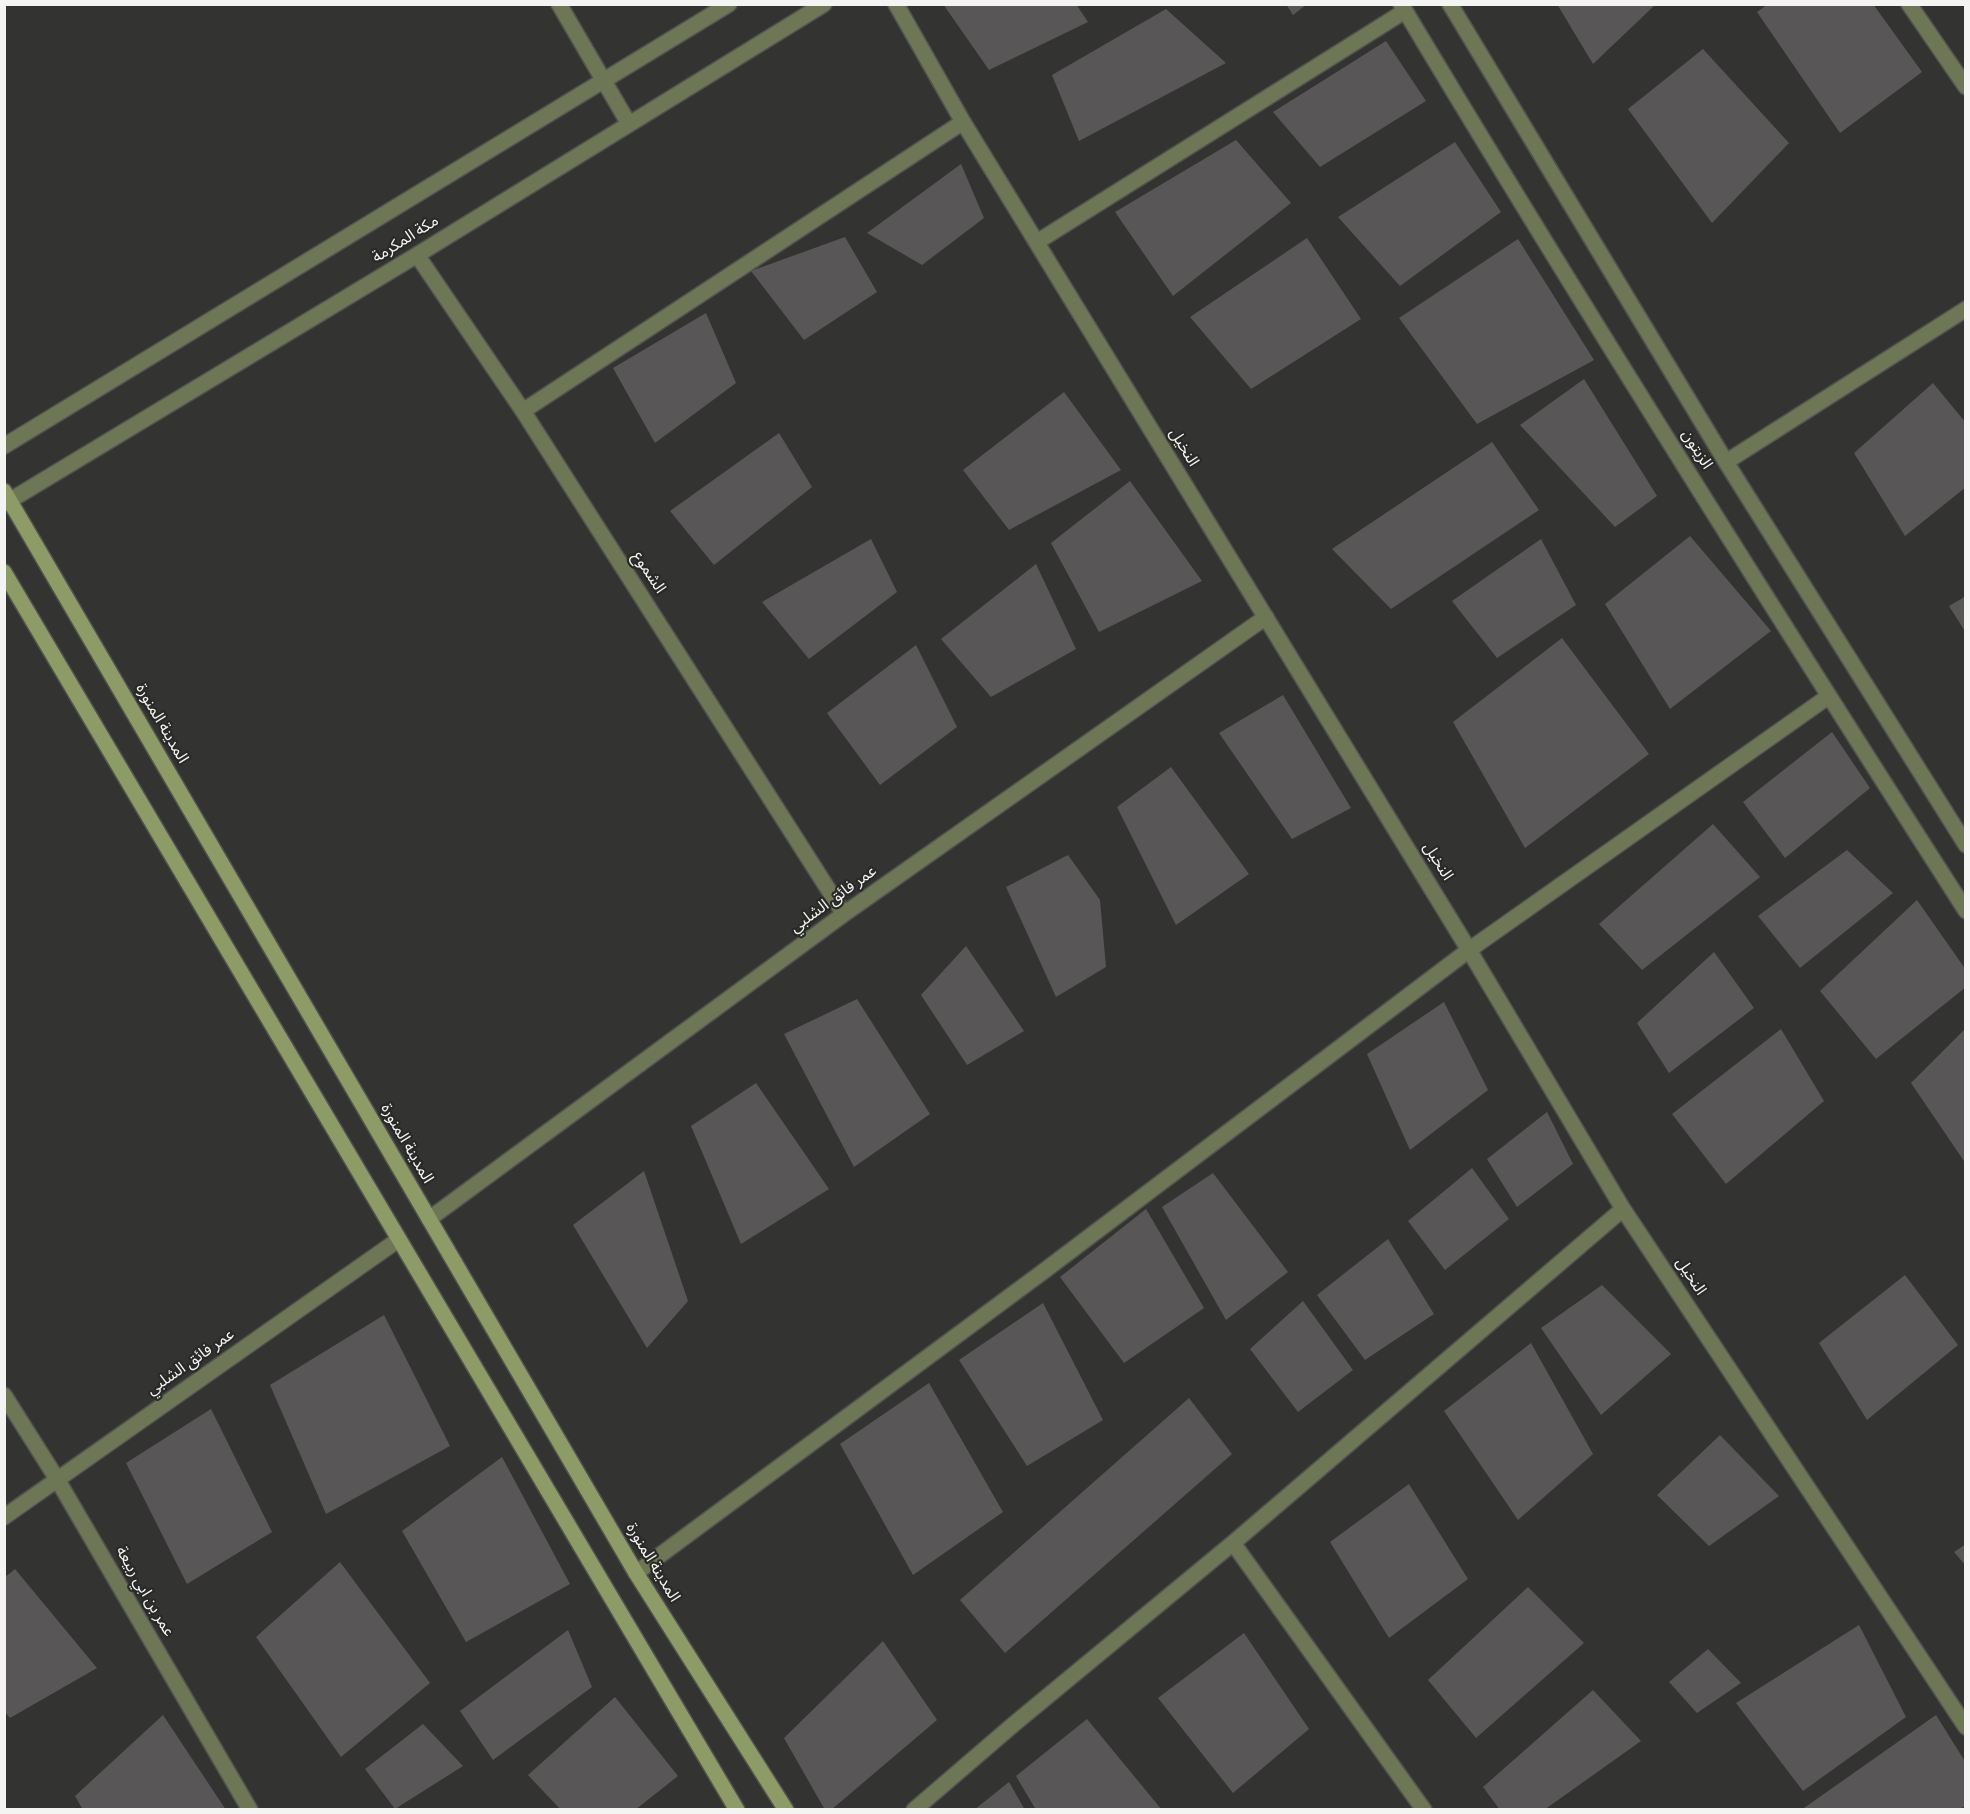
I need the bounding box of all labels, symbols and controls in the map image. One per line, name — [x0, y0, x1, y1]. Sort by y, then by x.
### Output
street label: مكة المكرمة — [369, 212, 443, 268]
street label: النخيل — [1164, 425, 1202, 471]
street label: الزيتون — [1676, 427, 1716, 473]
street label: الشموع — [627, 548, 669, 598]
street label: المدينة المنورة — [130, 681, 192, 767]
street label: النخيل — [1418, 839, 1456, 885]
street label: عمر فائق الشلبي — [787, 862, 881, 938]
street label: المدينة المنورة — [375, 1101, 437, 1187]
street label: النخيل — [1671, 1254, 1709, 1300]
street label: عمر فائق الشلبي — [143, 1326, 239, 1400]
street label: المدينة المنورة — [621, 1520, 683, 1606]
street label: عمر بن ابي ربيعة — [110, 1544, 178, 1640]

